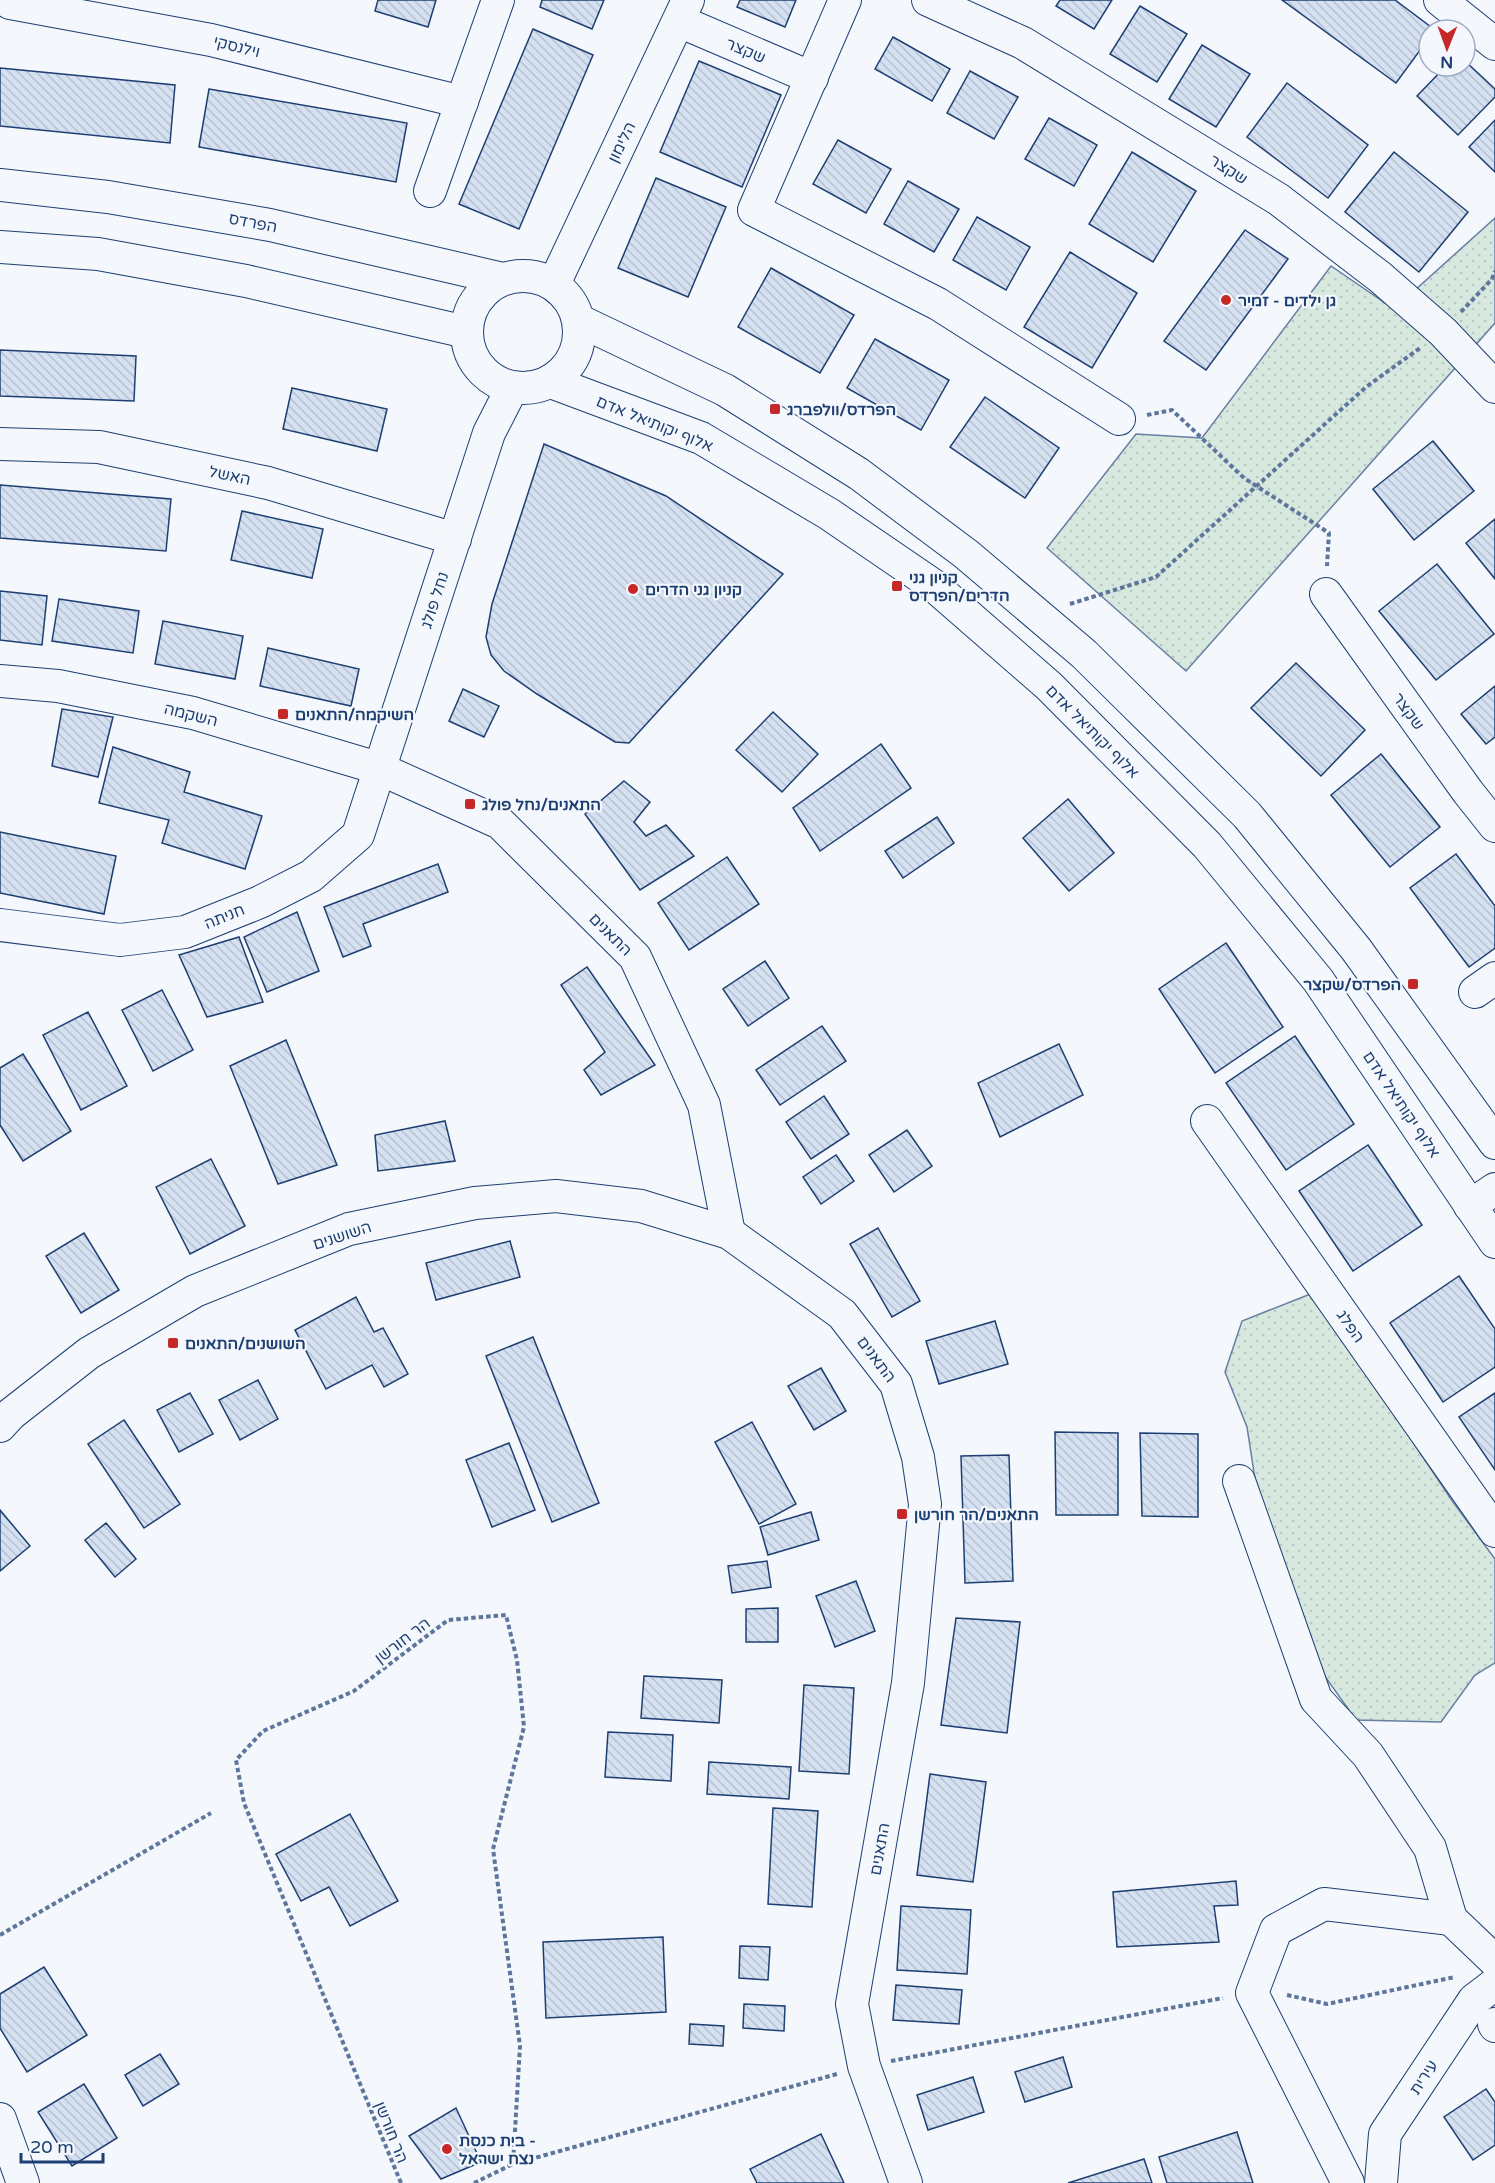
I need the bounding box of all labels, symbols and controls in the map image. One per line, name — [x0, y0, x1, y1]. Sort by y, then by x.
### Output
north arrow — [1417, 18, 1477, 78]
street label: וילנסקי — [211, 32, 262, 62]
street label: שקצר — [723, 34, 769, 68]
text: N — [1440, 52, 1453, 72]
street label: הלימון — [603, 119, 640, 166]
street label: שקצר — [1206, 150, 1251, 189]
street label: הפרדס — [227, 208, 279, 238]
place label: גן ילדים - זמיר — [1238, 291, 1336, 311]
marker: גן ילדים - זמיר — [1219, 293, 1233, 307]
street label: אלוף יקותיאל אדם — [593, 391, 716, 457]
place label: הפרדס/וולפברג — [786, 400, 896, 420]
marker: הפרדס/וולפברג — [768, 402, 782, 416]
street label: האשל — [207, 462, 253, 490]
place label: קניון גני הדרים/הפרדס — [909, 568, 1010, 606]
street label: נחל פולג — [416, 569, 454, 631]
marker: קניון גני הדרים/הפרדס — [890, 579, 904, 593]
place label: קניון גני הדרים — [645, 580, 742, 600]
marker: קניון גני הדרים — [626, 582, 640, 596]
street label: אלוף יקותיאל אדם — [1041, 681, 1143, 783]
street label: שקצר — [1388, 689, 1428, 734]
street label: השקמה — [162, 699, 220, 731]
place label: השיקמה/התאנים — [295, 705, 414, 725]
marker: השיקמה/התאנים — [276, 707, 290, 721]
place label: התאנים/נחל פולג — [481, 795, 601, 815]
marker: התאנים/נחל פולג — [463, 797, 477, 811]
street label: חניתה — [201, 900, 248, 934]
street label: התאנים — [584, 909, 636, 961]
place label: הפרדס/שקצר — [1303, 975, 1401, 995]
marker: הפרדס/שקצר — [1406, 977, 1420, 991]
street label: אלוף יקותיאל אדם — [1358, 1047, 1444, 1162]
street label: השושנים — [310, 1217, 374, 1255]
street label: הפלג — [1332, 1306, 1369, 1347]
street label: התאנים — [852, 1332, 900, 1387]
place label: השושנים/התאנים — [185, 1334, 306, 1354]
marker: השושנים/התאנים — [166, 1336, 180, 1350]
place label: התאנים/הר חורשן — [914, 1505, 1039, 1525]
marker: התאנים/הר חורשן — [895, 1507, 909, 1521]
street label: הר חורשן — [371, 1613, 434, 1668]
street label: התאנים — [866, 1821, 894, 1877]
street label: עירית — [1405, 2056, 1442, 2099]
street label: הר חורשן — [370, 2099, 412, 2166]
scale bar — [21, 2126, 104, 2164]
place label: בית כנסת - נצח ישראל — [459, 2131, 536, 2169]
text: 20 m — [30, 2136, 74, 2158]
marker: בית כנסת - נצח ישראל — [440, 2142, 454, 2156]

